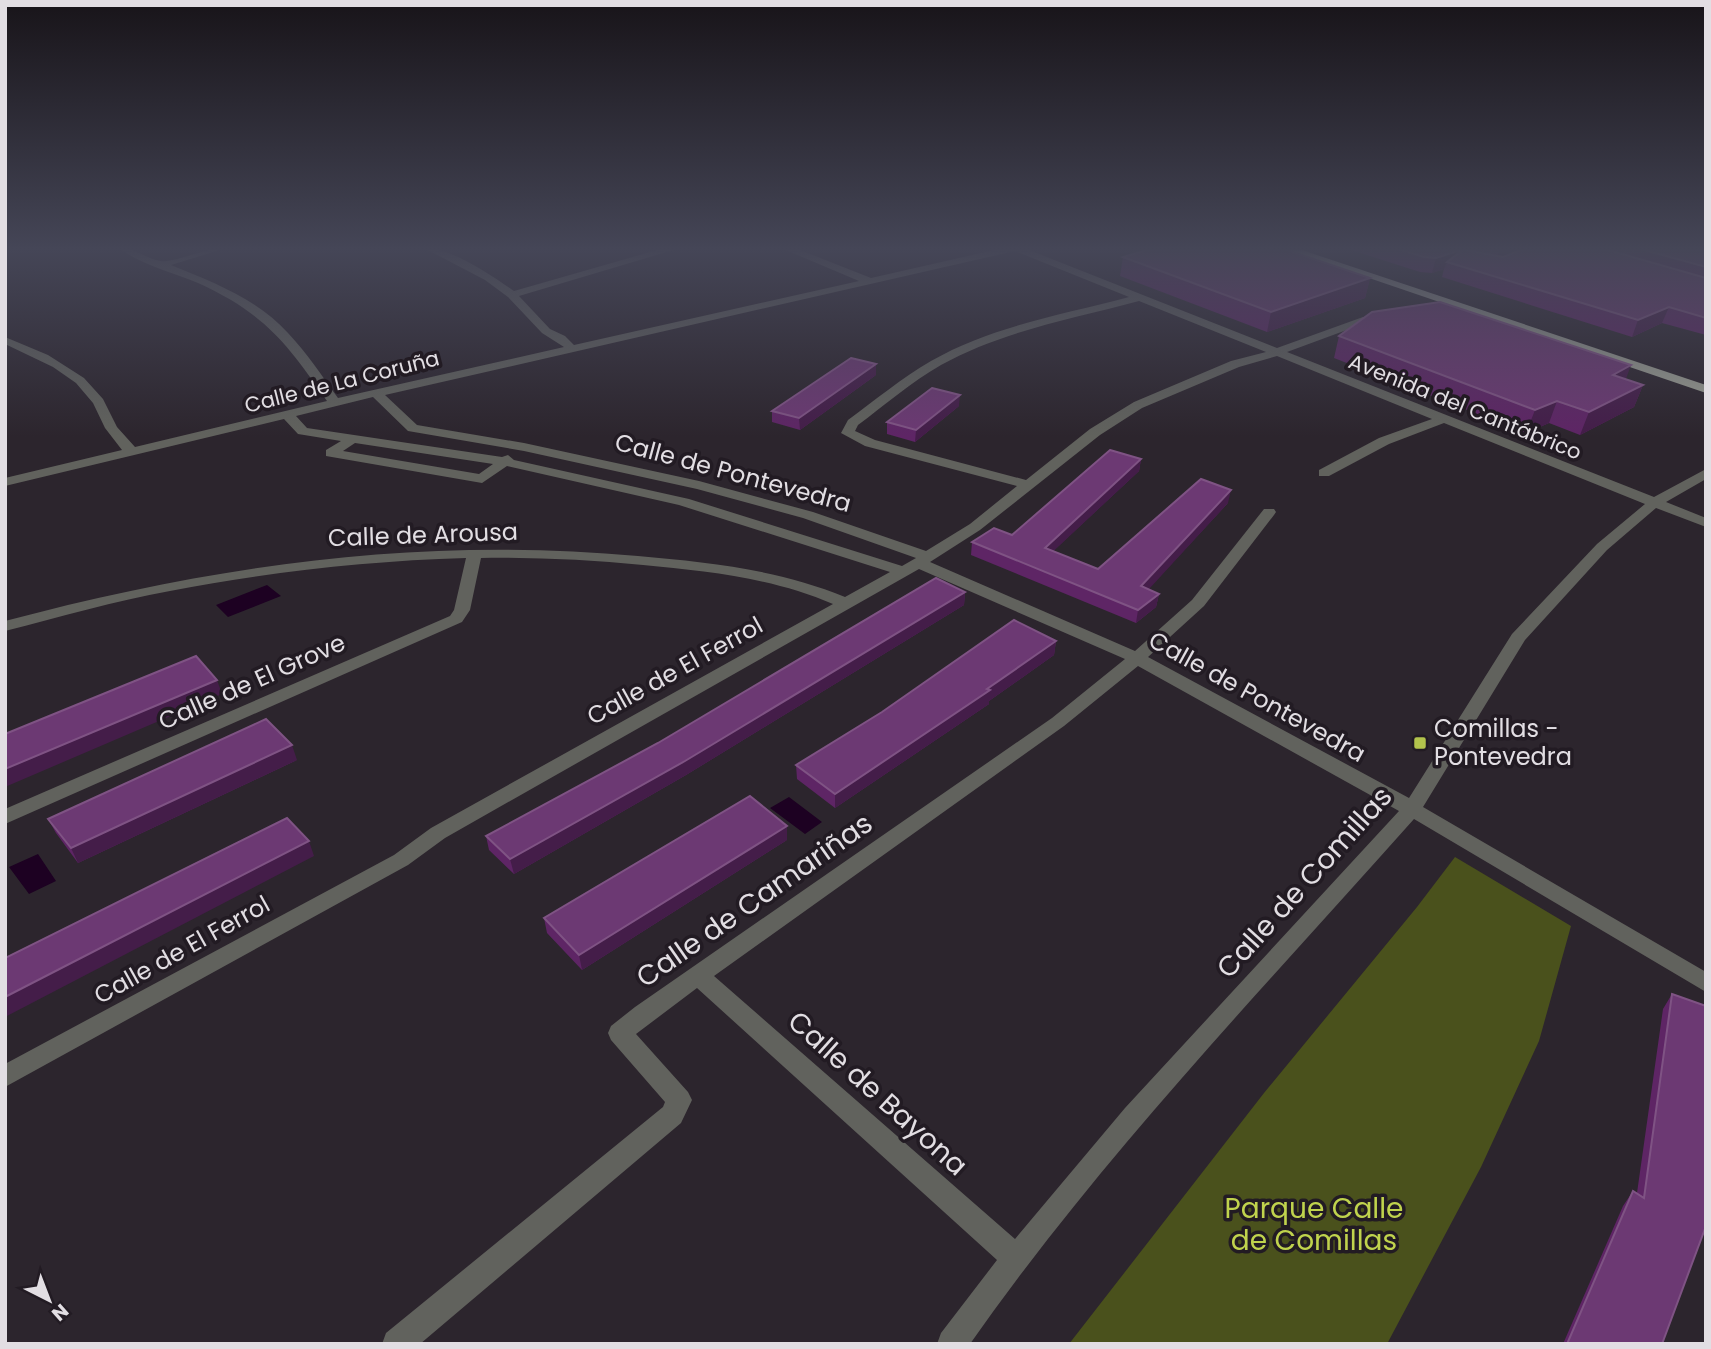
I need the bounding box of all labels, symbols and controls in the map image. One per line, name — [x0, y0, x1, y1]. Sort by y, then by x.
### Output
street label: Calle de La Coruña — [242, 343, 442, 420]
street label: Avenida del Cantábrico — [1344, 347, 1586, 467]
street label: Calle de Pontevedra — [611, 425, 855, 520]
street label: Calle de Arousa — [327, 515, 518, 554]
street label: Calle de El Ferrol — [581, 609, 769, 733]
street label: Calle de Pontevedra — [1143, 623, 1372, 770]
street label: Calle de El Grove — [153, 626, 350, 738]
place label: Comillas - Pontevedra — [1434, 712, 1572, 773]
marker: Comillas - Pontevedra — [1412, 735, 1428, 751]
street label: Calle de Comillas — [1208, 778, 1401, 987]
street label: Calle de Camariñas — [628, 804, 880, 997]
street label: Calle de El Ferrol — [88, 888, 276, 1012]
street label: Calle de Bayona — [779, 1002, 976, 1185]
park label: Parque Calle de Comillas — [1225, 1189, 1403, 1260]
north arrow — [14, 1265, 84, 1335]
text: N — [46, 1297, 74, 1327]

